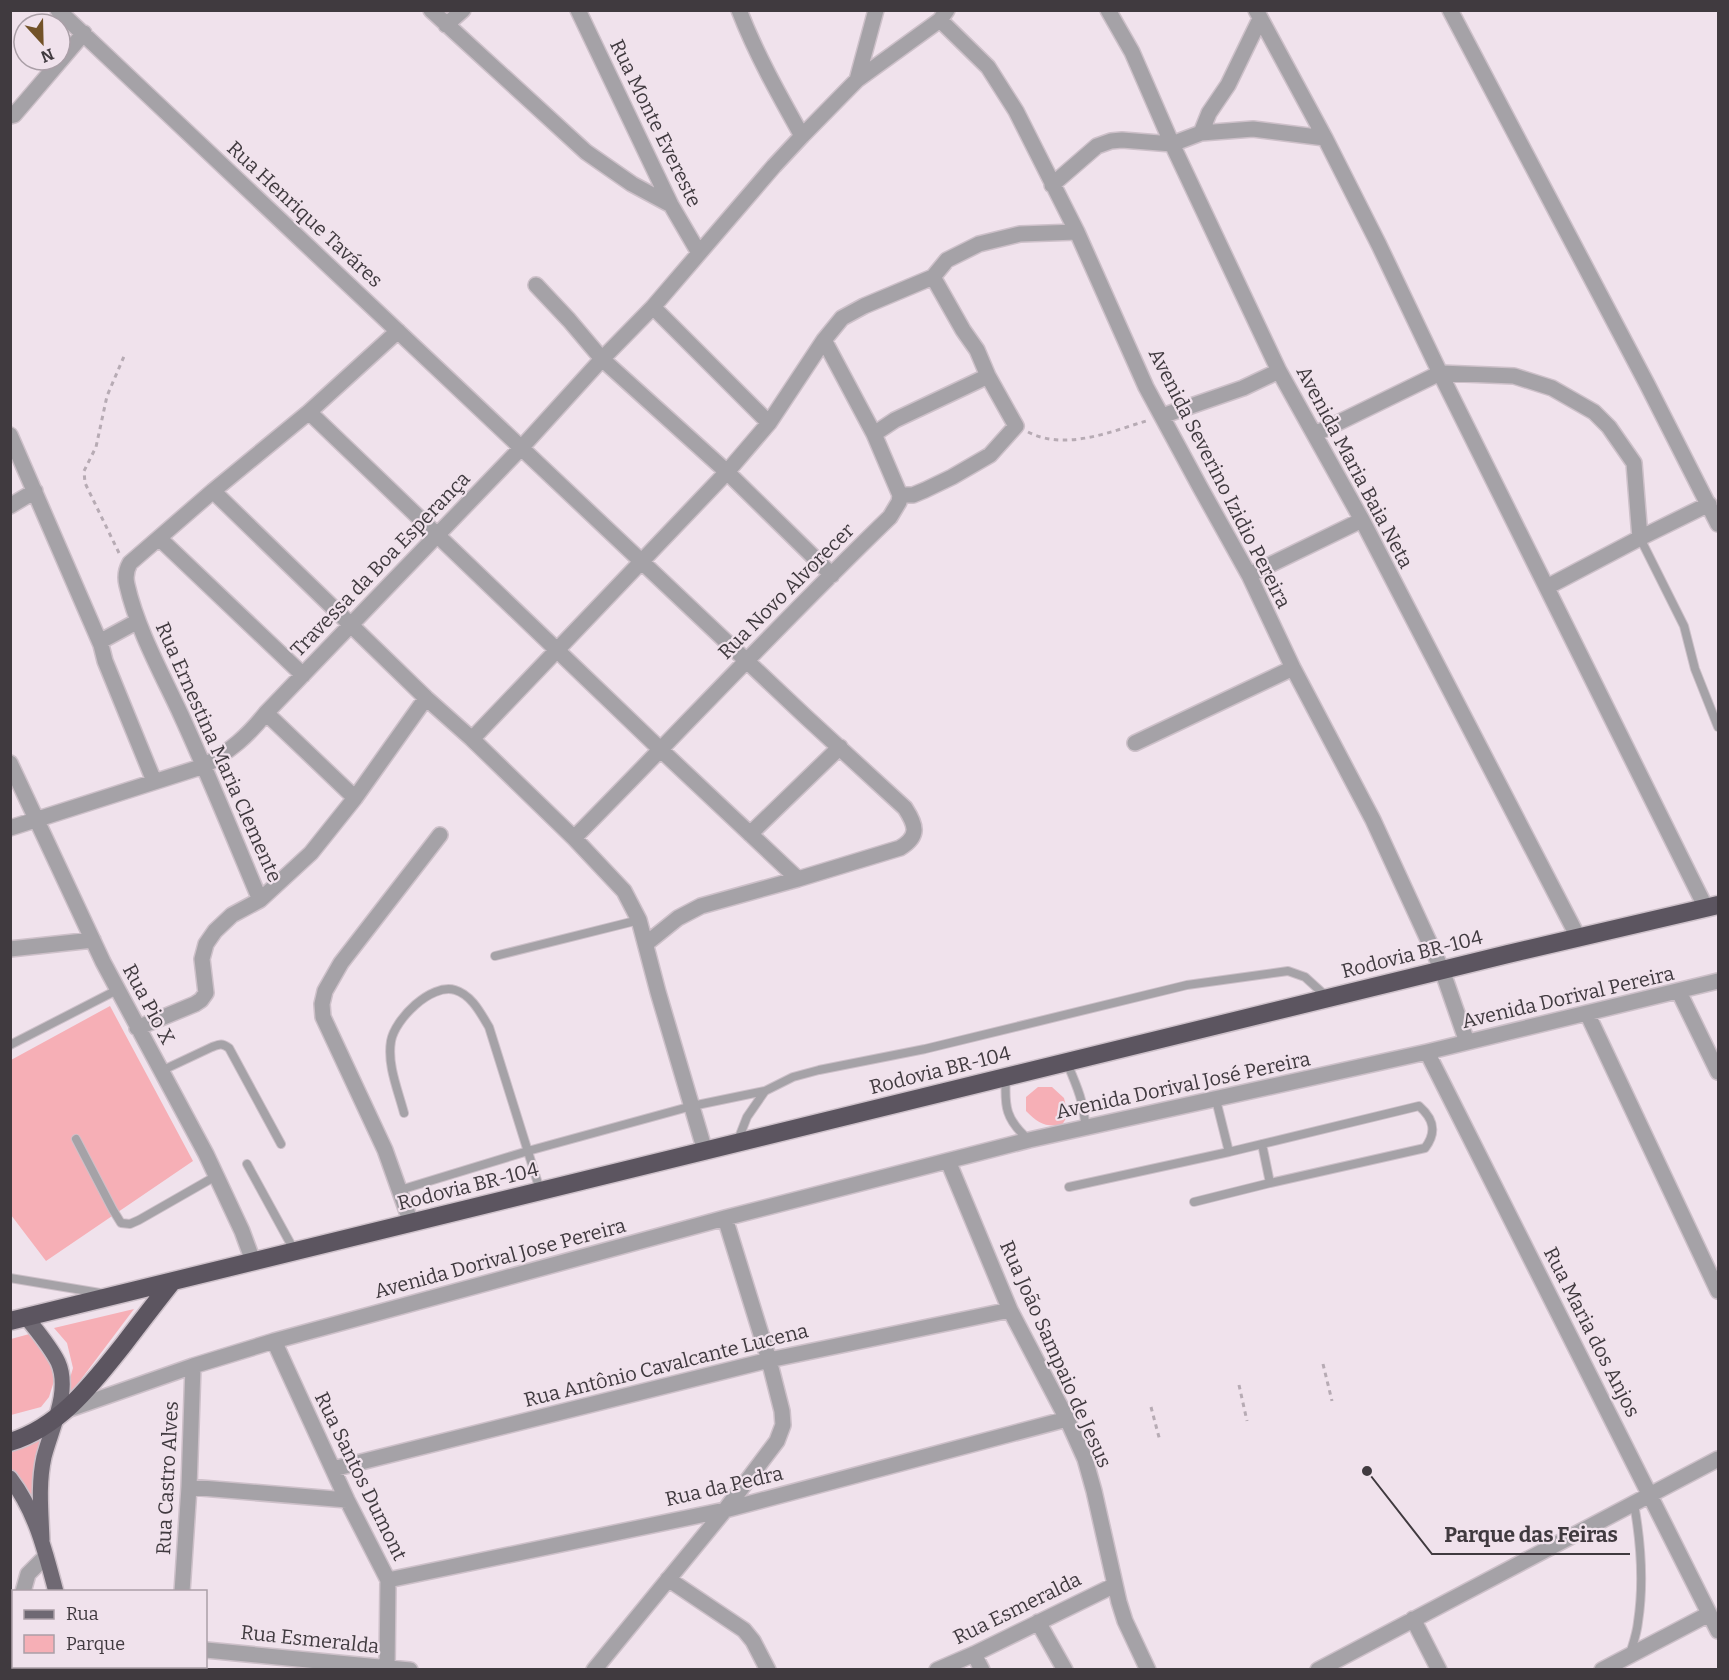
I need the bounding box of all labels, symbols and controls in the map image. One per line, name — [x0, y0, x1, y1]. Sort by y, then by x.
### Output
north arrow — [12, 12, 72, 72]
street label: Rua Monte Evereste — [605, 35, 707, 211]
text: N — [38, 44, 57, 67]
street label: Rua Henrique Taváres — [222, 136, 388, 292]
street label: Avenida Severino Izidio Pereira — [1144, 344, 1296, 612]
street label: Avenida Maria Baia Neta — [1291, 362, 1419, 572]
street label: Travessa da Boa Esperança — [285, 467, 475, 661]
street label: Rua Novo Alvorecer — [713, 518, 859, 664]
street label: Rua Ernestina Maria Clemente — [151, 618, 287, 886]
street label: Rodovia BR-104 — [1339, 925, 1485, 983]
street label: Rua Pio X — [118, 960, 180, 1048]
street label: Avenida Dorival Pereira — [1460, 961, 1677, 1033]
street label: Rodovia BR-104 — [867, 1041, 1013, 1099]
street label: Avenida Dorival José Pereira — [1054, 1046, 1312, 1124]
street label: Rodovia BR-104 — [395, 1157, 541, 1215]
street label: Avenida Dorival Jose Pereira — [372, 1213, 628, 1303]
street label: Rua João Sampaio de Jesus — [995, 1237, 1117, 1471]
street label: Rua Maria dos Anjos — [1538, 1243, 1645, 1421]
street label: Rua Antônio Cavalcante Lucena — [521, 1318, 811, 1412]
street label: Rua Santos Dumont — [310, 1388, 412, 1564]
street label: Rua Castro Alves — [151, 1400, 183, 1556]
street label: Rua da Pedra — [663, 1461, 785, 1511]
callout: Parque das Feiras — [1432, 1515, 1630, 1554]
text: Parque das Feiras — [1444, 1522, 1618, 1548]
street label: Rua Esmeralda — [949, 1567, 1085, 1649]
legend — [12, 1590, 207, 1668]
text: Rua — [66, 1603, 99, 1625]
street label: Rua Esmeralda — [240, 1620, 381, 1658]
text: Parque — [66, 1633, 125, 1655]

